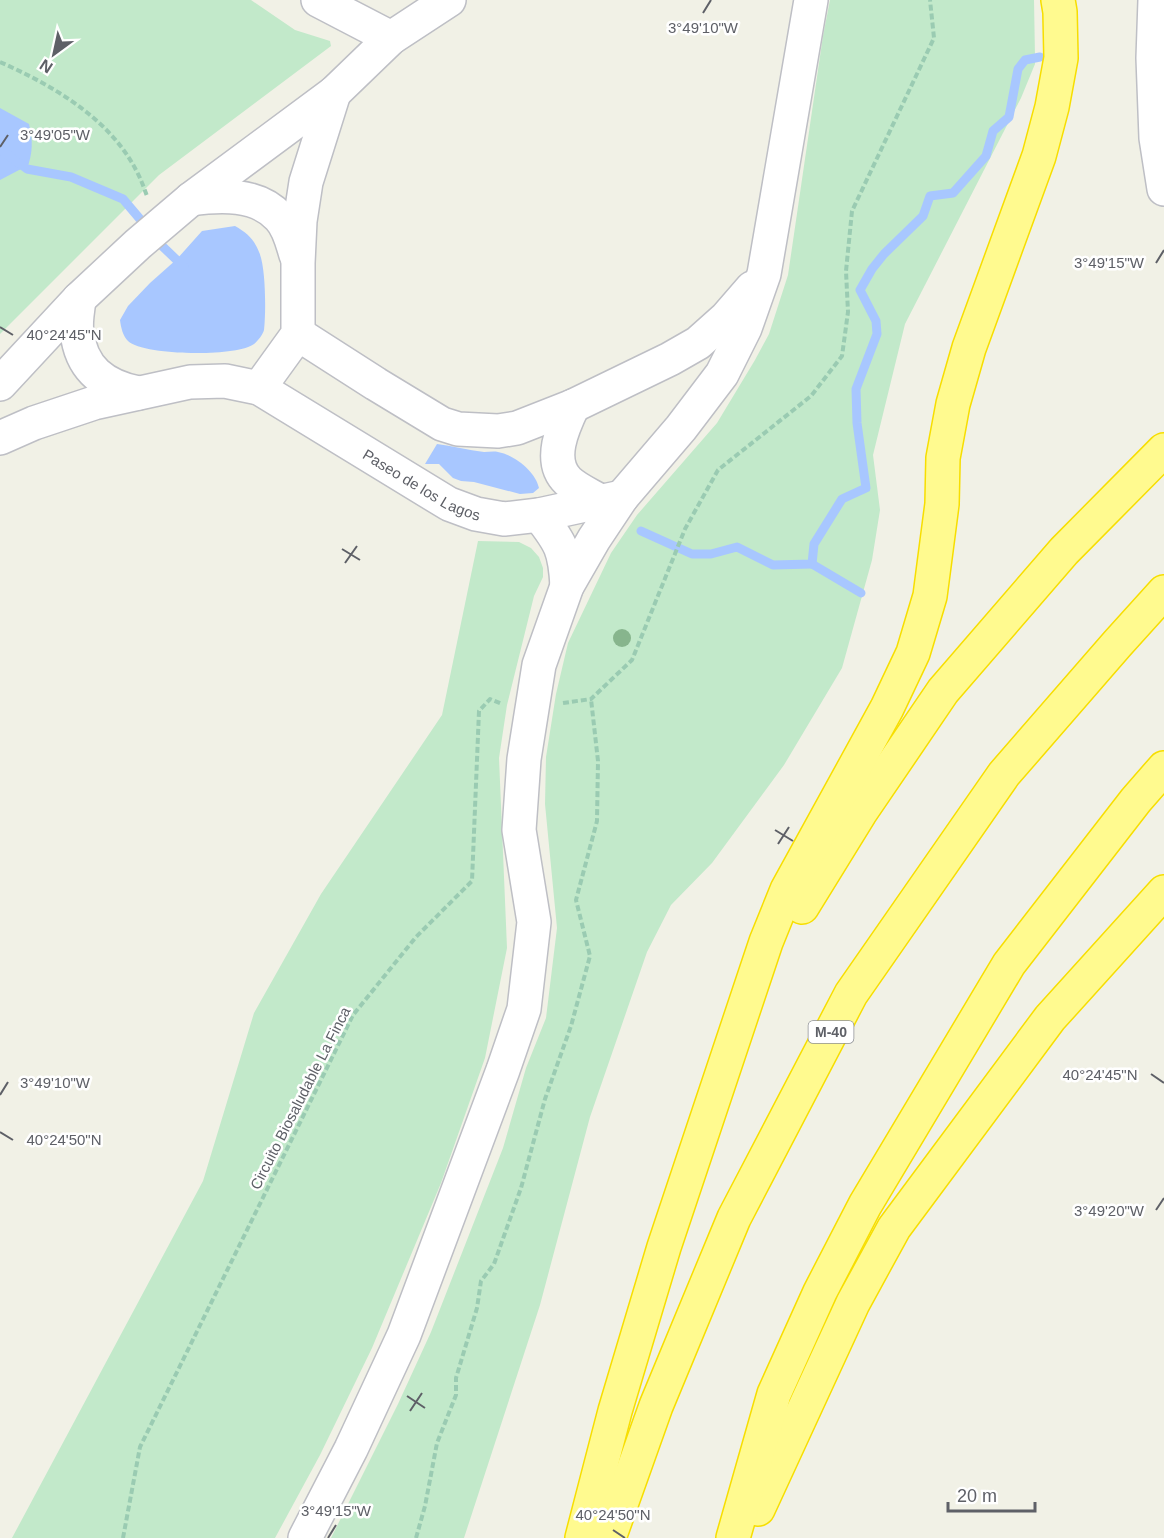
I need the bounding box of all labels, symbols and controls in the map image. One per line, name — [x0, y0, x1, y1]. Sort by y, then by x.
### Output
text: 3°49'10"W — [668, 19, 739, 36]
north arrow — [24, 24, 84, 84]
text: N — [37, 56, 56, 76]
text: 3°49'05"W — [20, 126, 91, 143]
text: 3°49'15"W — [1074, 254, 1145, 271]
text: 40°24'45"N — [26, 326, 102, 343]
street label: Paseo de los Lagos — [360, 445, 482, 523]
street label: Circuito Biosaludable La Finca — [246, 1003, 354, 1192]
road number: M-40 — [808, 1021, 854, 1043]
text: 40°24'45"N — [1062, 1066, 1138, 1083]
text: 3°49'10"W — [20, 1074, 91, 1091]
text: 40°24'50"N — [26, 1131, 102, 1148]
text: 3°49'20"W — [1074, 1202, 1145, 1219]
scale bar — [948, 1475, 1035, 1513]
text: 20 m — [957, 1486, 997, 1506]
text: 3°49'15"W — [301, 1502, 372, 1519]
text: 40°24'50"N — [575, 1506, 651, 1523]

